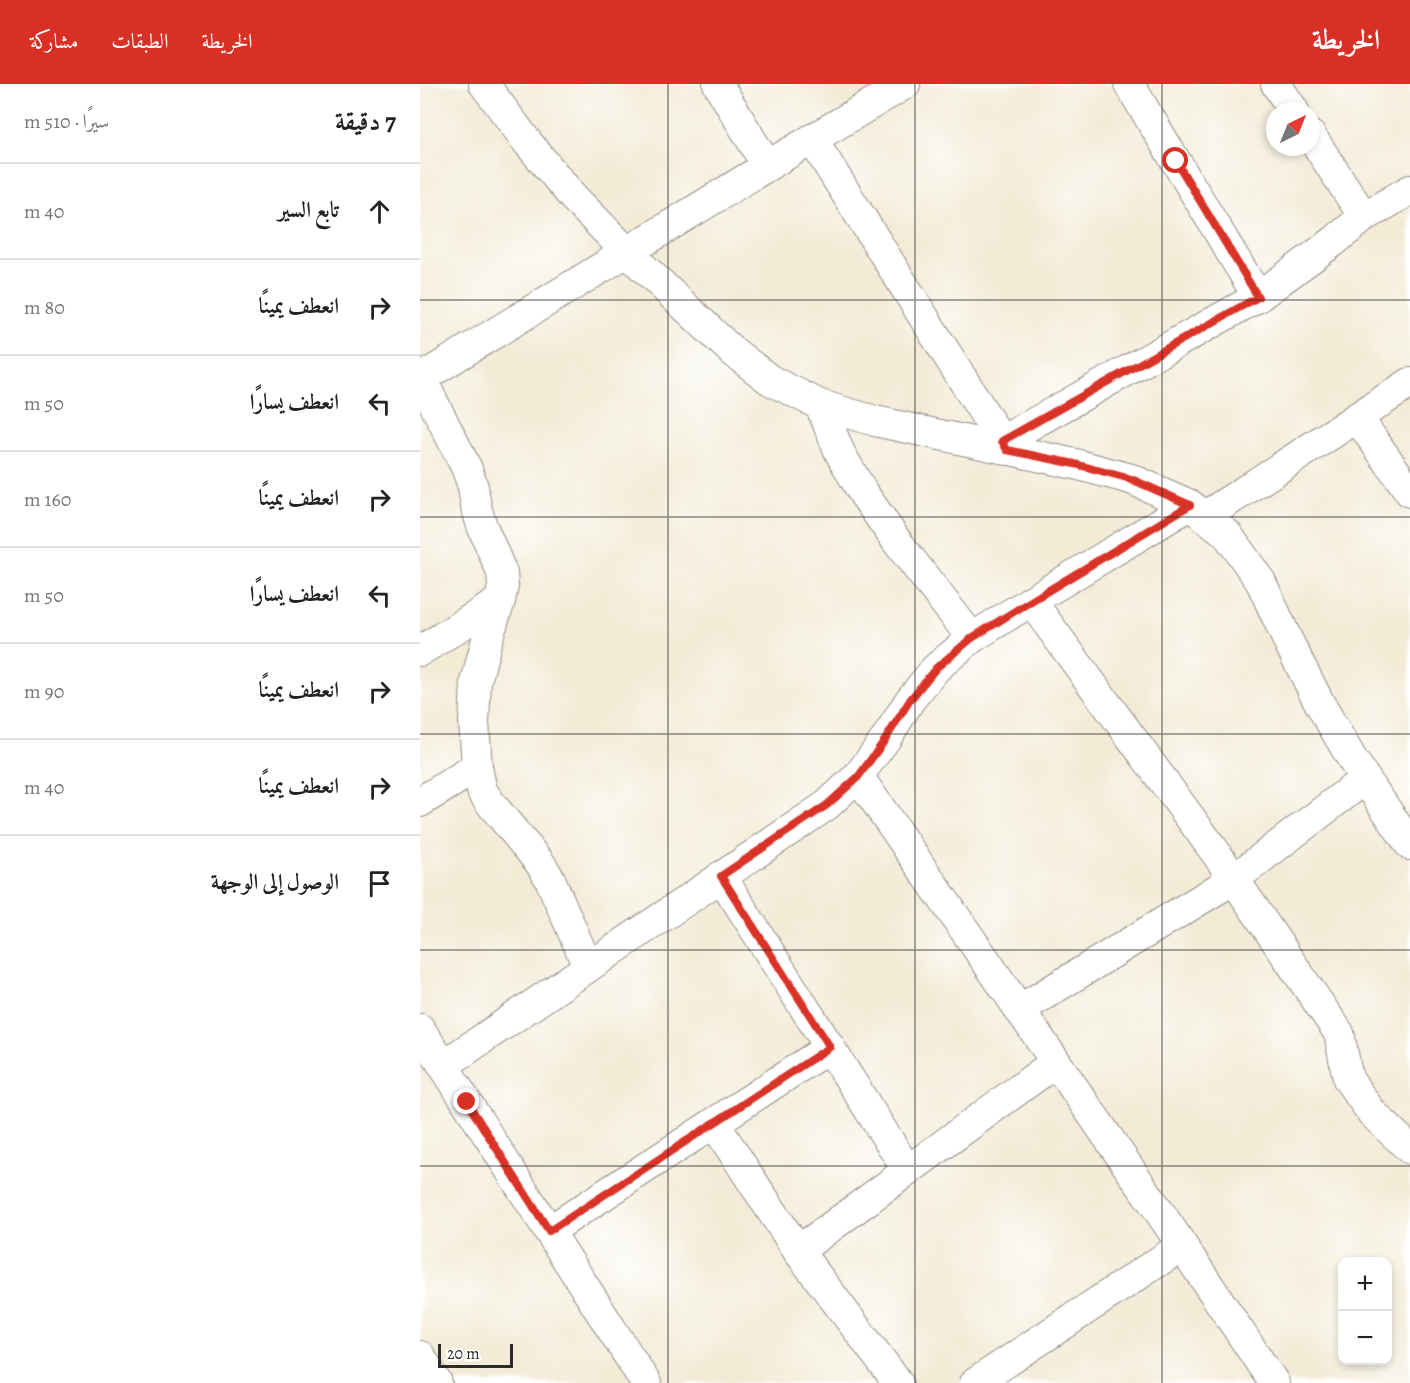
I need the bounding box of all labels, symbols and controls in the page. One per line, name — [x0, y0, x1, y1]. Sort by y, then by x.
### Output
text: الخريطة — [1312, 21, 1380, 59]
text: مشاركة — [30, 27, 78, 55]
text: الطبقات — [111, 27, 168, 55]
text: الخريطة — [201, 27, 253, 55]
north arrow — [1266, 102, 1320, 156]
text: 7 دقيقة — [335, 104, 396, 139]
text: سيرًا · 510 m — [24, 108, 109, 135]
route start — [1162, 147, 1188, 173]
text: تابع السير — [278, 195, 339, 225]
icon: ahead — [363, 195, 396, 228]
text: 40 m — [24, 198, 64, 225]
text: انعطف يمينًا — [259, 291, 339, 321]
icon: right — [363, 291, 396, 324]
text: 80 m — [24, 294, 65, 321]
text: انعطف يسارًا — [250, 387, 339, 417]
icon: left — [363, 387, 396, 420]
text: 50 m — [24, 390, 64, 417]
text: انعطف يمينًا — [259, 483, 339, 513]
icon: right — [363, 483, 396, 516]
text: 160 m — [24, 486, 71, 513]
text: انعطف يسارًا — [250, 579, 339, 609]
icon: left — [363, 579, 396, 612]
text: 50 m — [24, 582, 64, 609]
text: انعطف يمينًا — [259, 675, 339, 705]
icon: right — [363, 675, 396, 708]
text: 90 m — [24, 678, 64, 705]
text: انعطف يمينًا — [259, 771, 339, 801]
icon: right — [363, 771, 396, 804]
text: 40 m — [24, 774, 64, 801]
text: الوصول إلى الوجهة — [211, 867, 339, 897]
icon: arrive — [363, 867, 396, 900]
route end — [453, 1088, 479, 1114]
map controls — [1338, 1257, 1392, 1365]
button: + — [1338, 1257, 1392, 1311]
button: − — [1338, 1311, 1392, 1365]
scale bar — [438, 1341, 513, 1368]
text: 20 m — [447, 1343, 480, 1365]

